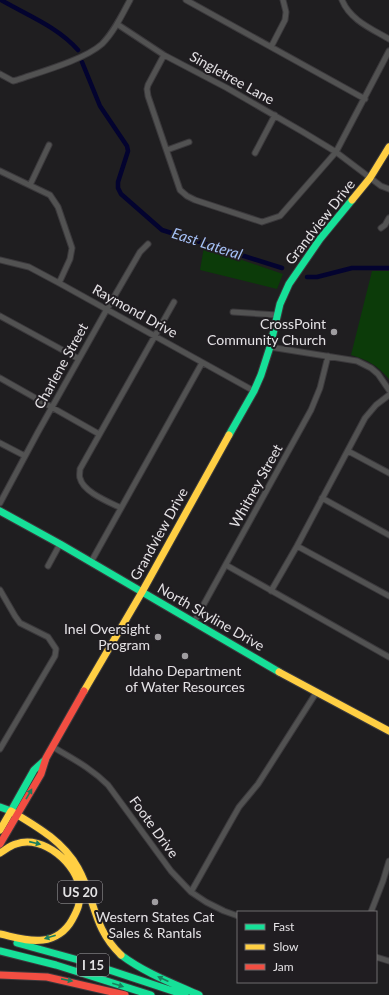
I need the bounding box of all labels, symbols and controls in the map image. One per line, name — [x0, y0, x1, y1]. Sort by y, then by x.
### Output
street label: Singletree Lane — [187, 47, 278, 108]
street label: Grandview Drive — [281, 176, 358, 268]
water label: East Lateral — [170, 223, 245, 263]
street label: Raymond Drive — [90, 280, 181, 341]
place label: CrossPoint Community Church — [207, 315, 326, 348]
street label: Charlene Street — [30, 320, 91, 412]
marker: CrossPoint Community Church — [329, 327, 339, 337]
street label: Whitney Street — [226, 441, 286, 531]
street label: Grandview Drive — [126, 484, 191, 583]
street label: North Skyline Drive — [155, 579, 268, 654]
place label: Inel Oversight Program — [64, 620, 150, 653]
marker: Inel Oversight Program — [153, 632, 163, 642]
marker: Idaho Department of Water Resources — [180, 651, 190, 661]
place label: Idaho Department of Water Resources — [125, 662, 245, 695]
one-way arrow — [26, 788, 33, 800]
street label: Foote Drive — [126, 792, 183, 861]
one-way arrow — [29, 841, 42, 847]
road number: US 20 — [58, 881, 102, 903]
marker: Western States Cat Sales & Rantals — [150, 897, 160, 907]
place label: Western States Cat Sales & Rantals — [96, 908, 214, 941]
legend — [237, 911, 377, 983]
text: Fast — [273, 919, 295, 934]
one-way arrow — [44, 934, 56, 940]
text: Slow — [273, 939, 299, 954]
road number: I 15 — [77, 954, 109, 976]
text: Jam — [273, 959, 294, 974]
one-way arrow — [158, 976, 169, 982]
one-way arrow — [60, 978, 73, 984]
one-way arrow — [112, 982, 124, 988]

